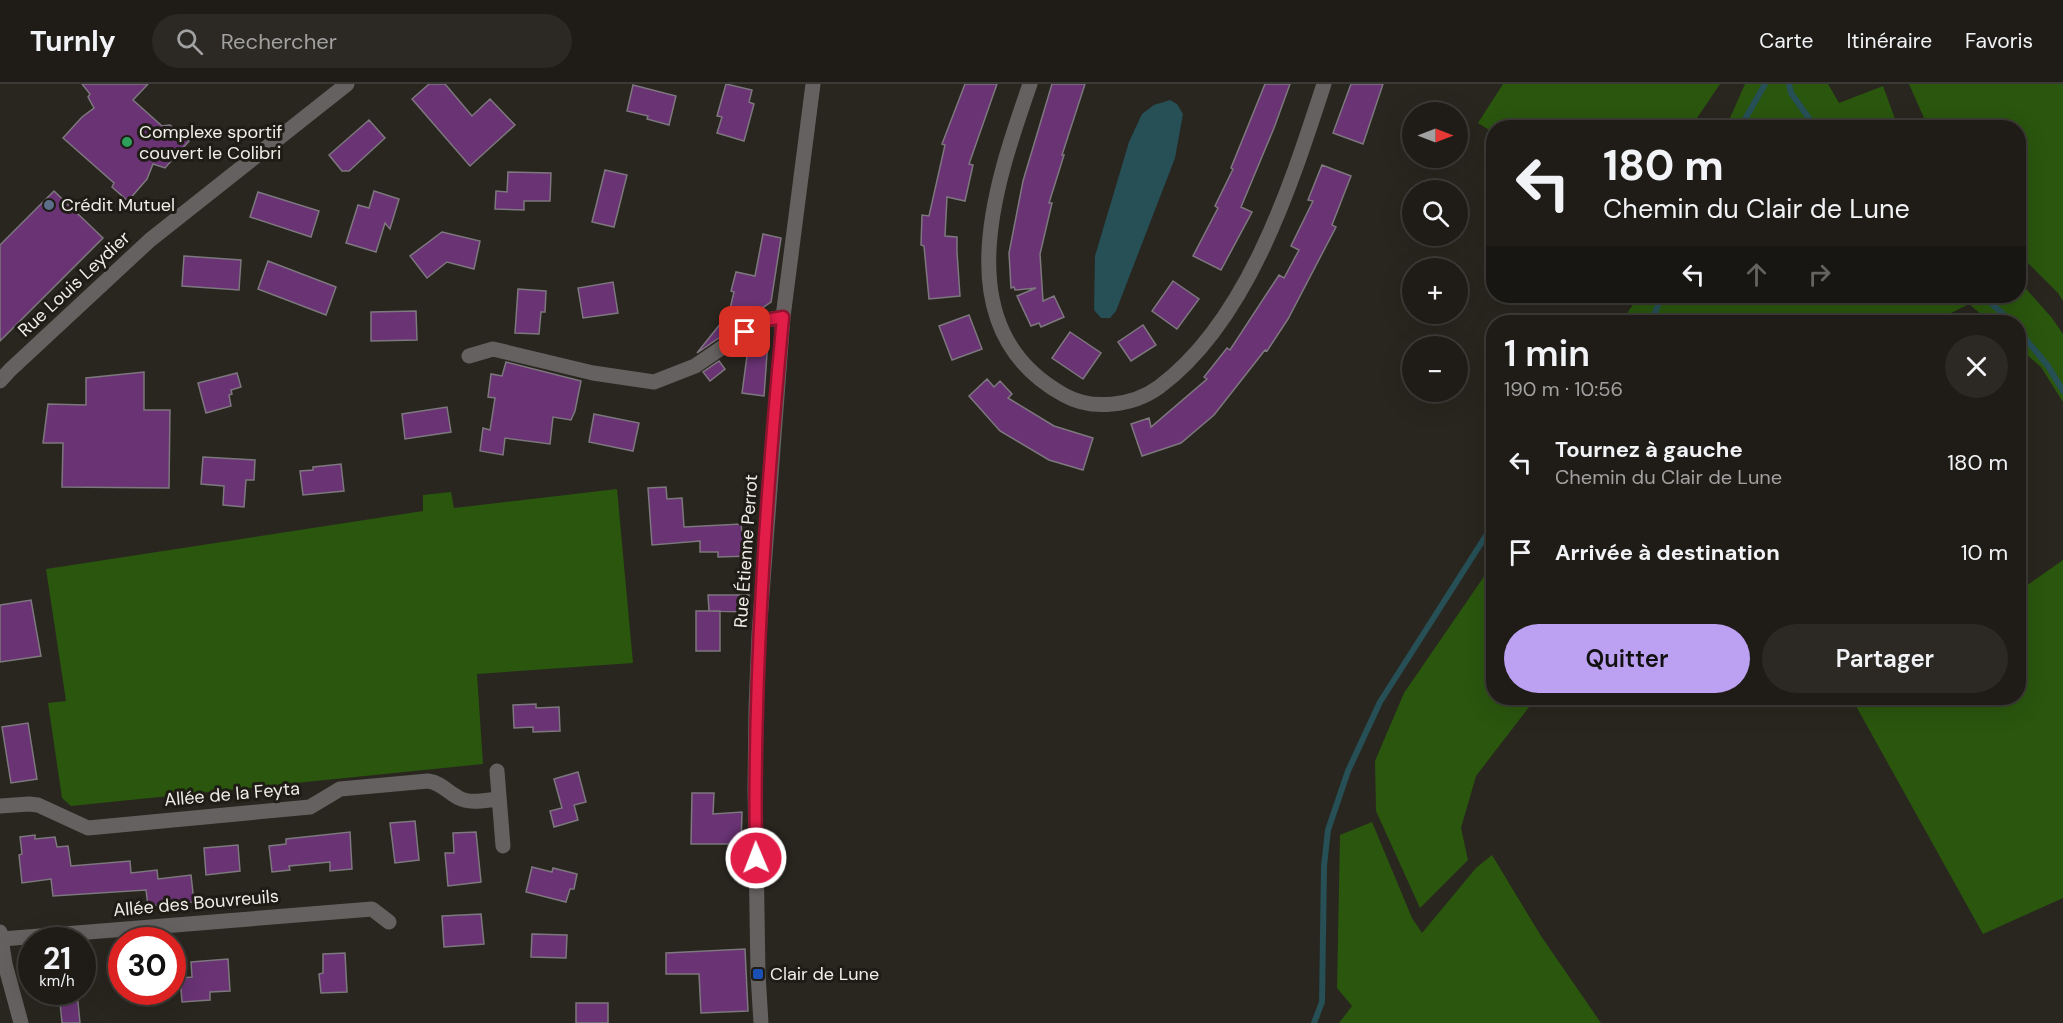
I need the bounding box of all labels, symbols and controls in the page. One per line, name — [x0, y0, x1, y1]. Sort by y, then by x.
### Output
search box — [152, 14, 572, 68]
text: Turnly — [30, 23, 116, 60]
icon: search — [173, 25, 206, 58]
text: Rechercher — [221, 27, 337, 56]
text: Carte — [1759, 27, 1813, 55]
text: Itinéraire — [1846, 27, 1932, 55]
text: Favoris — [1965, 27, 2033, 55]
north arrow — [1402, 102, 1468, 168]
map controls — [1402, 102, 1468, 402]
place label: Complexe sportif couvert le Colibri — [139, 120, 282, 165]
marker: Complexe sportif couvert le Colibri — [120, 135, 134, 149]
text: 180 m — [1603, 138, 1724, 193]
icon: left — [1504, 144, 1582, 222]
button: search — [1402, 180, 1468, 246]
text: Chemin du Clair de Lune — [1603, 191, 1910, 226]
place label: Crédit Mutuel — [61, 193, 175, 217]
marker: Crédit Mutuel — [42, 198, 56, 212]
street label: Rue Louis Leydier — [13, 226, 135, 342]
button: + — [1402, 258, 1468, 324]
icon: left — [1677, 258, 1710, 291]
icon: ahead — [1740, 258, 1773, 291]
icon: right — [1803, 258, 1836, 291]
pin — [719, 306, 770, 357]
icon: arrive — [728, 315, 761, 348]
text: 1 min — [1504, 330, 1590, 377]
button: close — [1945, 335, 2008, 398]
button: − — [1402, 336, 1468, 402]
text: 190 m · 10:56 — [1504, 376, 1623, 402]
text: Tournez à gauche — [1555, 435, 1743, 464]
icon: left — [1504, 446, 1537, 479]
text: 180 m — [1947, 448, 2008, 477]
text: Chemin du Clair de Lune — [1555, 464, 1782, 490]
street label: Rue Étienne Perrot — [729, 473, 763, 629]
icon: arrive — [1504, 536, 1537, 569]
text: Arrivée à destination — [1555, 538, 1780, 567]
text: 10 m — [1961, 538, 2008, 567]
button: Quitter — [1504, 624, 1750, 693]
button: Partager — [1762, 624, 2008, 693]
street label: Allée de la Feyta — [163, 776, 301, 812]
position arrow — [724, 826, 788, 890]
street label: Allée des Bouvreuils — [112, 884, 280, 922]
speed limit sign: 30 — [108, 927, 186, 1005]
text: 21 — [43, 939, 71, 978]
place label: Clair de Lune — [770, 962, 879, 986]
marker: Clair de Lune — [751, 967, 765, 981]
text: km/h — [39, 971, 75, 991]

